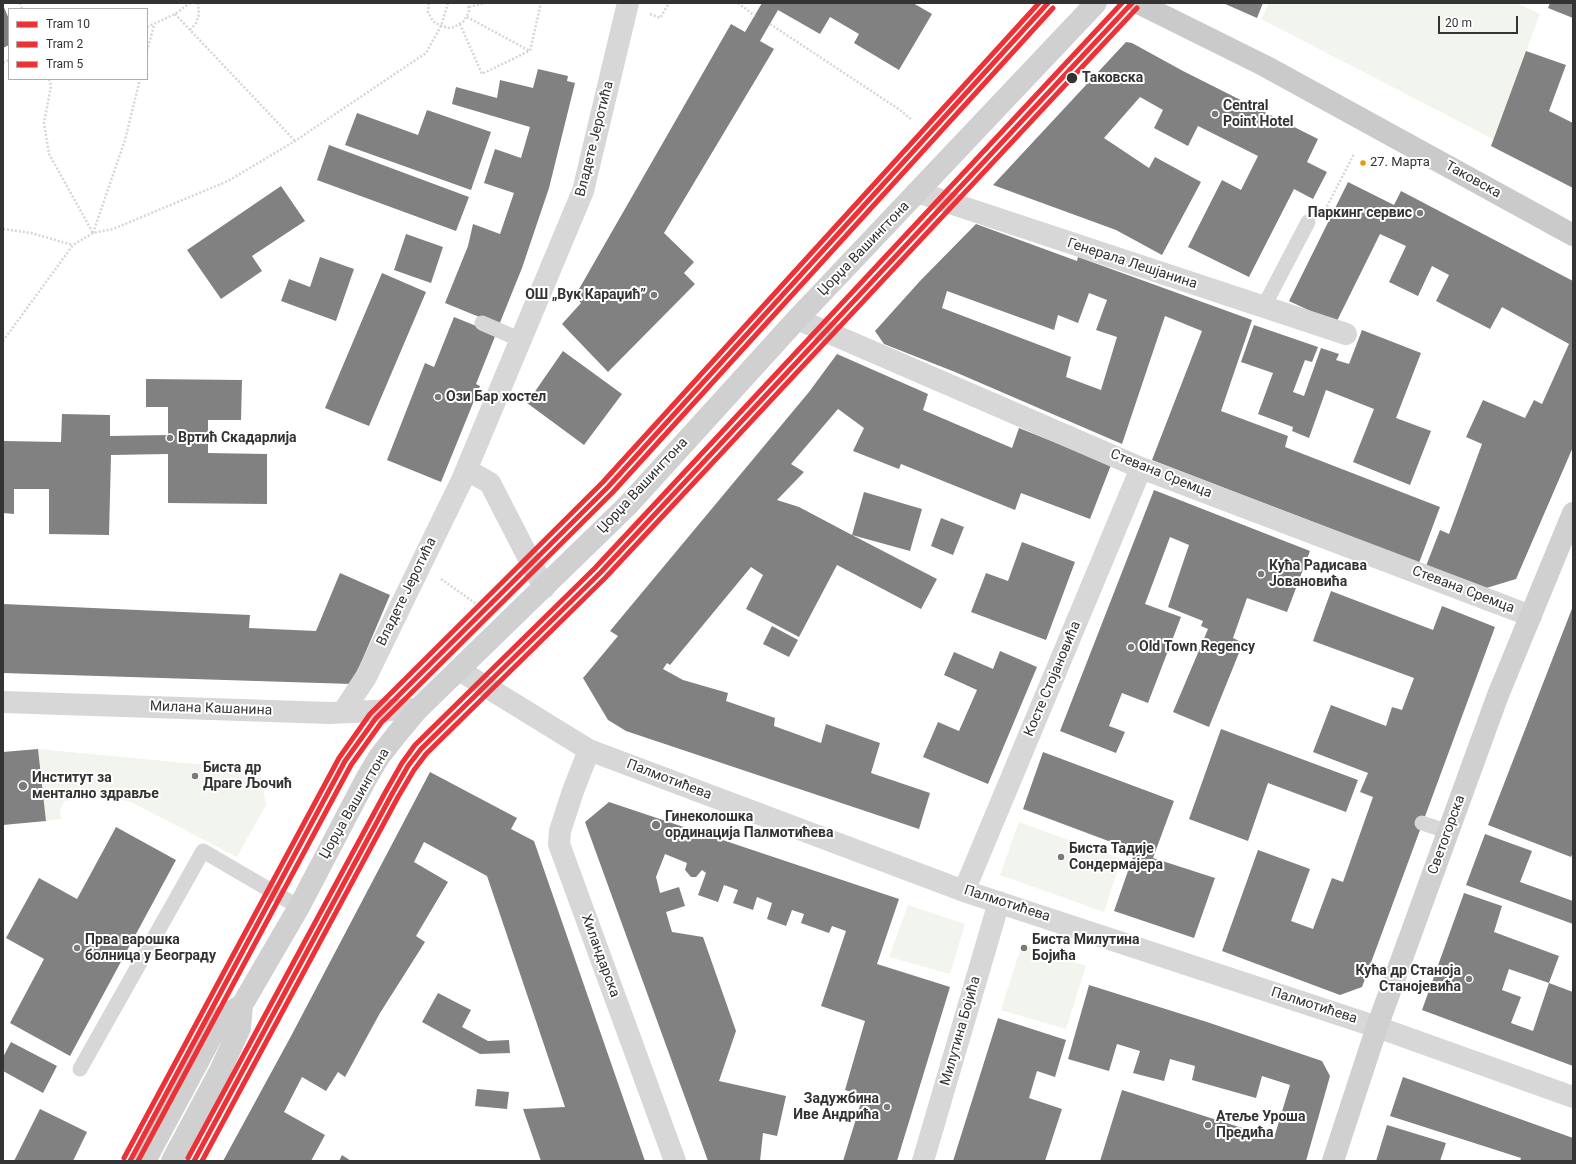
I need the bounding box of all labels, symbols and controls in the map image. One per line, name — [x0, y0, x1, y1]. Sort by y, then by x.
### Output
legend — [8, 8, 148, 80]
scale bar — [1440, 8, 1520, 34]
text: 20 m — [1445, 16, 1472, 30]
text: Tram 10 — [46, 17, 90, 31]
text: Tram 2 — [46, 37, 83, 51]
text: Tram 5 — [46, 57, 83, 71]
place label: Таковска — [1082, 70, 1143, 86]
marker: Таковска — [1065, 71, 1079, 85]
street label: Владете Јеротића — [573, 79, 617, 199]
place label: Central Point Hotel — [1223, 98, 1293, 130]
marker: Central Point Hotel — [1210, 109, 1220, 119]
place label: 27. Марта — [1370, 155, 1430, 171]
marker: 27. Марта — [1358, 158, 1368, 168]
street label: Таковска — [1442, 158, 1504, 202]
street label: Џорџа Вашингтона — [815, 198, 913, 300]
place label: Паркинг сервис — [1308, 205, 1412, 221]
marker: Паркинг сервис — [1415, 208, 1425, 218]
street label: Генерала Лешјанина — [1065, 235, 1199, 293]
place label: ОШ „Вук Караџић” — [525, 287, 646, 303]
marker: ОШ „Вук Караџић” — [649, 290, 659, 300]
place label: Ози Бар хостел — [446, 389, 546, 405]
marker: Ози Бар хостел — [433, 392, 443, 402]
place label: Вртић Скадарлија — [178, 430, 297, 446]
marker: Вртић Скадарлија — [165, 433, 175, 443]
street label: Џорџа Вашингтона — [594, 435, 692, 537]
street label: Стевана Сремца — [1108, 446, 1214, 502]
street label: Владете Јеротића — [373, 535, 441, 649]
place label: Кућа Радисава Јовановића — [1269, 558, 1367, 590]
street label: Стевана Сремца — [1409, 563, 1517, 617]
marker: Кућа Радисава Јовановића — [1256, 569, 1266, 579]
street label: Косте Стојановића — [1021, 619, 1085, 739]
place label: Old Town Regency — [1139, 639, 1255, 655]
marker: Old Town Regency — [1126, 642, 1136, 652]
street label: Милана Кашанина — [149, 698, 273, 720]
street label: Џорџа Вашингтона — [317, 746, 393, 862]
street label: Палмотићева — [624, 756, 714, 804]
place label: Биста др Драге Љочић — [203, 760, 292, 792]
place label: Институт за ментално здравље — [32, 770, 159, 802]
marker: Биста др Драге Љочић — [190, 771, 200, 781]
marker: Институт за ментално здравље — [17, 780, 29, 792]
street label: Светогорска — [1425, 793, 1469, 877]
place label: Гинеколошка ординација Палмотићева — [665, 809, 833, 842]
marker: Гинеколошка ординација Палмотићева — [650, 819, 662, 831]
place label: Биста Тадије Сондермајера — [1069, 841, 1163, 874]
marker: Биста Тадије Сондермајера — [1056, 852, 1066, 862]
street label: Палмотићева — [962, 882, 1052, 926]
street label: Хиландарска — [577, 912, 623, 1000]
place label: Прва варошка болница у Београду — [85, 932, 216, 964]
place label: Биста Милутина Бојића — [1032, 932, 1139, 964]
marker: Прва варошка болница у Београду — [72, 943, 82, 953]
marker: Биста Милутина Бојића — [1019, 943, 1029, 953]
place label: Кућа др Станоја Станојевића — [1356, 963, 1461, 996]
street label: Милутина Бојића — [937, 974, 985, 1088]
marker: Кућа др Станоја Станојевића — [1464, 974, 1474, 984]
street label: Палмотићева — [1269, 984, 1359, 1028]
place label: Задужбина Иве Андрића — [793, 1091, 879, 1124]
marker: Задужбина Иве Андрића — [882, 1102, 892, 1112]
place label: Атеље Уроша Предића — [1216, 1109, 1305, 1142]
marker: Атеље Уроша Предића — [1203, 1120, 1213, 1130]

